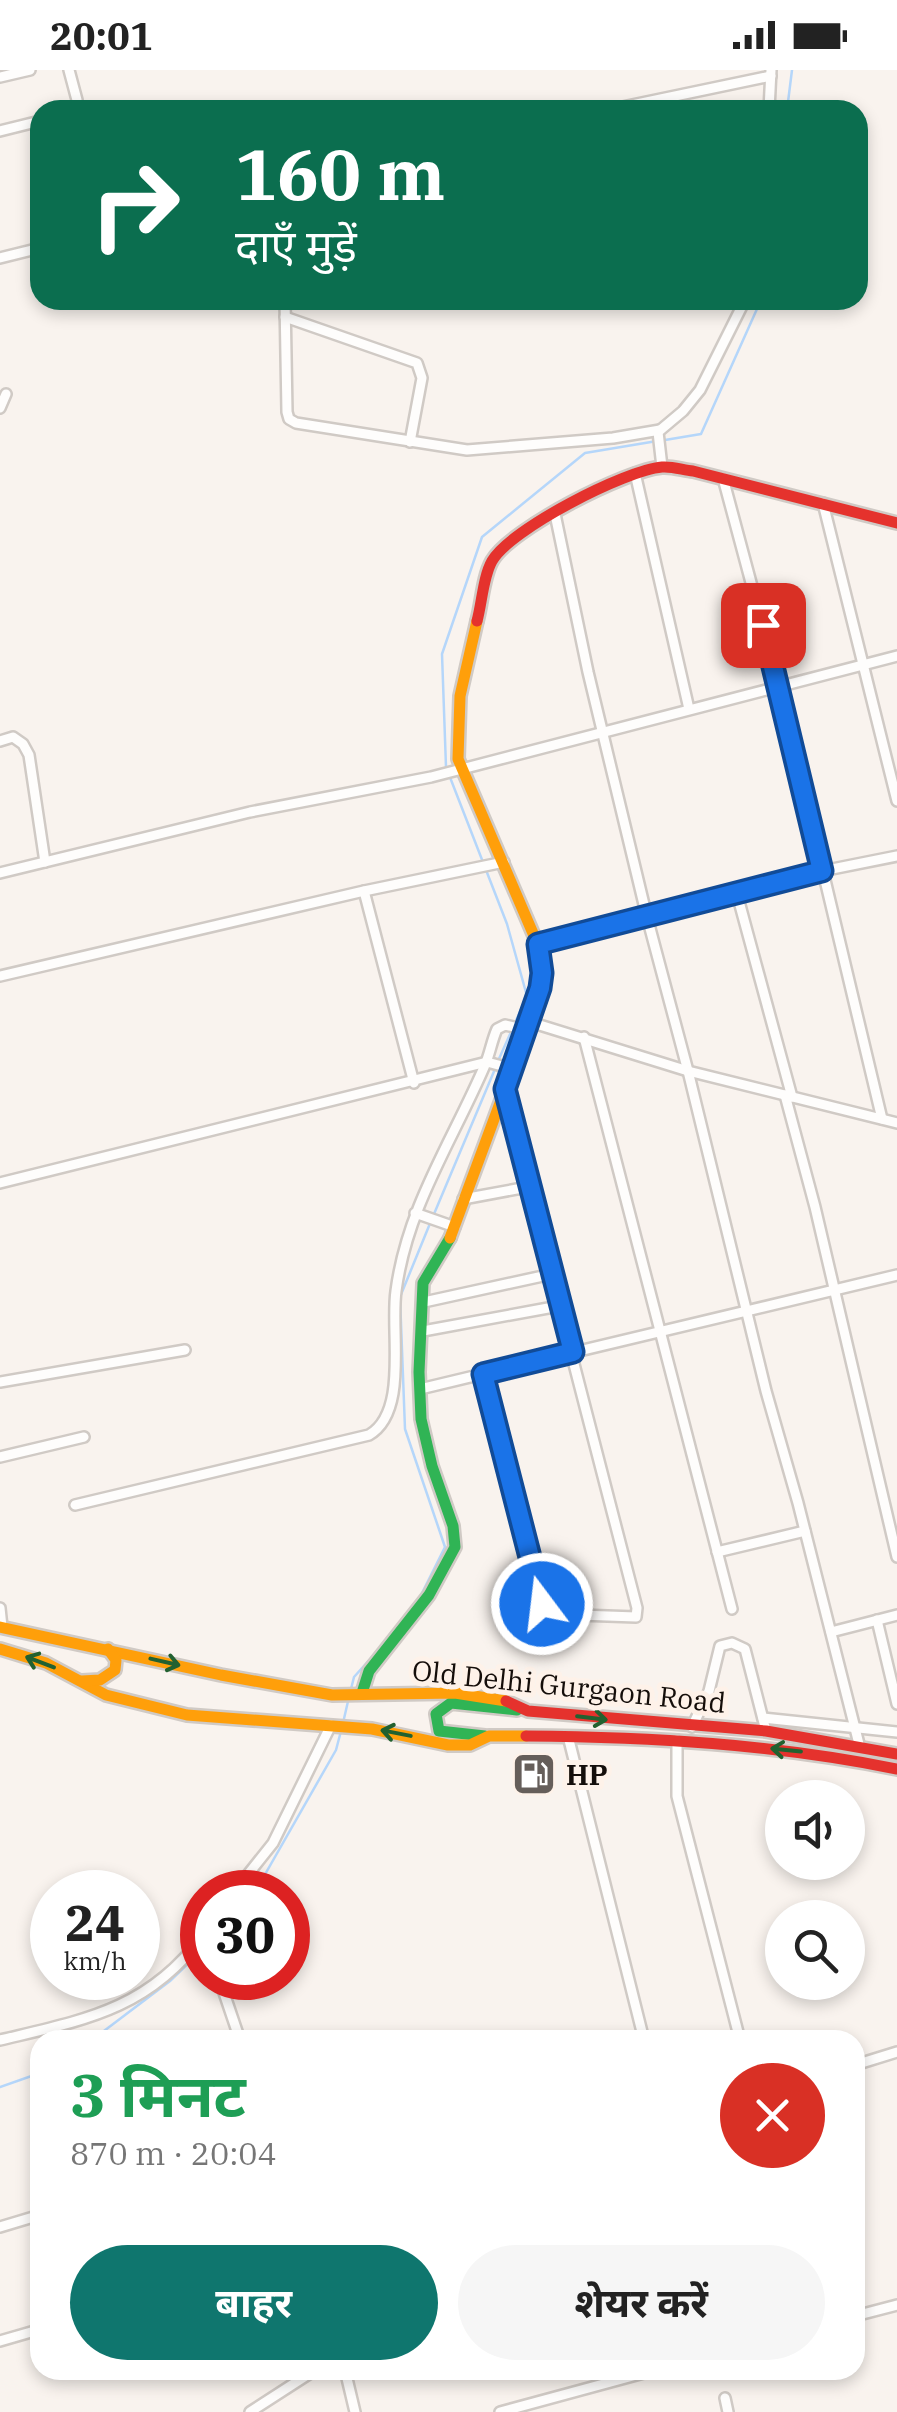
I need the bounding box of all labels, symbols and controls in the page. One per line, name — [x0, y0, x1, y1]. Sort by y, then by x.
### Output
text: 20:01 — [50, 11, 153, 60]
text: 160 m — [235, 128, 445, 219]
icon: right — [70, 140, 200, 270]
text: दाएँ मुड़ें — [235, 216, 357, 274]
pin — [721, 583, 806, 668]
icon: arrive — [736, 598, 791, 653]
position arrow — [490, 1552, 594, 1656]
street label: Old Delhi Gurgaon Road — [410, 1651, 728, 1721]
one-way arrow — [26, 1652, 57, 1670]
one-way arrow — [149, 1654, 181, 1672]
one-way arrow — [575, 1709, 608, 1728]
one-way arrow — [380, 1722, 412, 1741]
one-way arrow — [771, 1740, 803, 1759]
fuel station icon: HP — [511, 1751, 557, 1797]
place label: HP — [566, 1756, 608, 1793]
map controls — [765, 1780, 865, 2000]
button: sound — [765, 1780, 865, 1880]
speed limit sign: 30 — [180, 1870, 310, 2000]
text: 24 — [65, 1890, 125, 1955]
button: search — [765, 1900, 865, 2000]
text: km/h — [63, 1944, 127, 1977]
text: 3 मिनट — [70, 2055, 246, 2134]
button: close — [720, 2063, 825, 2168]
text: 870 m · 20:04 — [70, 2132, 277, 2174]
button: बाहर — [70, 2245, 438, 2360]
button: शेयर करें — [458, 2245, 825, 2360]

